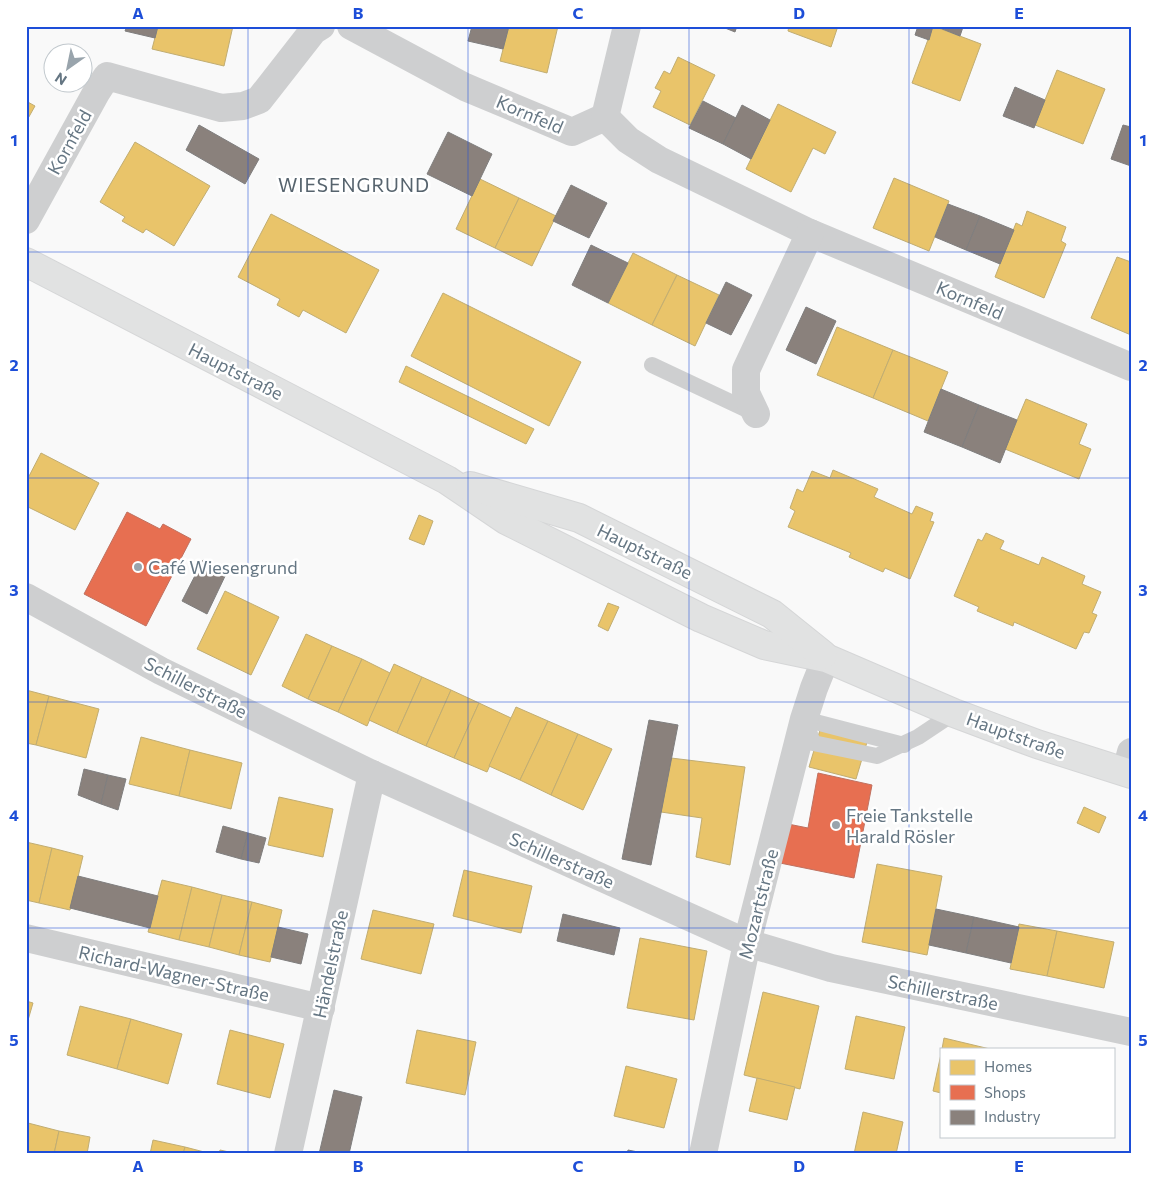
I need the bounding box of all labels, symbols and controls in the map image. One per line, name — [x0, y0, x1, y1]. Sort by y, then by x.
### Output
text: A — [132, 3, 144, 22]
text: B — [353, 3, 364, 22]
text: C — [573, 3, 584, 22]
text: D — [793, 3, 805, 22]
text: E — [1014, 3, 1024, 22]
north arrow — [42, 42, 92, 92]
text: N — [52, 69, 70, 89]
street label: Kornfeld — [493, 90, 567, 138]
street label: Kornfeld — [42, 106, 96, 178]
text: 1 — [10, 130, 18, 149]
text: 1 — [1139, 130, 1147, 149]
district label: WIESENGRUND — [278, 173, 430, 196]
street label: Kornfeld — [933, 276, 1007, 324]
street label: Hauptstraße — [185, 338, 287, 404]
text: 2 — [9, 355, 19, 374]
text: 2 — [1138, 355, 1148, 374]
street label: Hauptstraße — [594, 518, 696, 584]
place label: Café Wiesengrund — [148, 556, 298, 578]
marker: Café Wiesengrund — [132, 561, 144, 573]
text: 3 — [9, 580, 19, 599]
text: 3 — [1138, 580, 1148, 599]
street label: Schillerstraße — [141, 652, 251, 722]
street label: Hauptstraße — [964, 707, 1068, 763]
place label: Freie Tankstelle Harald Rösler — [846, 804, 973, 847]
text: 4 — [9, 805, 19, 824]
text: 4 — [1138, 805, 1148, 824]
marker: Freie Tankstelle Harald Rösler — [830, 819, 842, 831]
street label: Schillerstraße — [506, 827, 618, 893]
street label: Mozartstraße — [734, 846, 782, 962]
street label: Händelstraße — [308, 908, 352, 1020]
street label: Richard-Wagner-Straße — [77, 940, 271, 1006]
street label: Schillerstraße — [886, 970, 1000, 1014]
text: 5 — [9, 1030, 19, 1049]
text: 5 — [1138, 1030, 1148, 1049]
legend — [940, 1048, 1114, 1138]
text: Homes — [984, 1057, 1032, 1075]
text: Shops — [984, 1083, 1026, 1101]
text: Industry — [984, 1107, 1041, 1125]
text: A — [132, 1156, 144, 1175]
text: B — [353, 1156, 364, 1175]
text: C — [573, 1156, 584, 1175]
text: D — [793, 1156, 805, 1175]
text: E — [1014, 1156, 1024, 1175]

